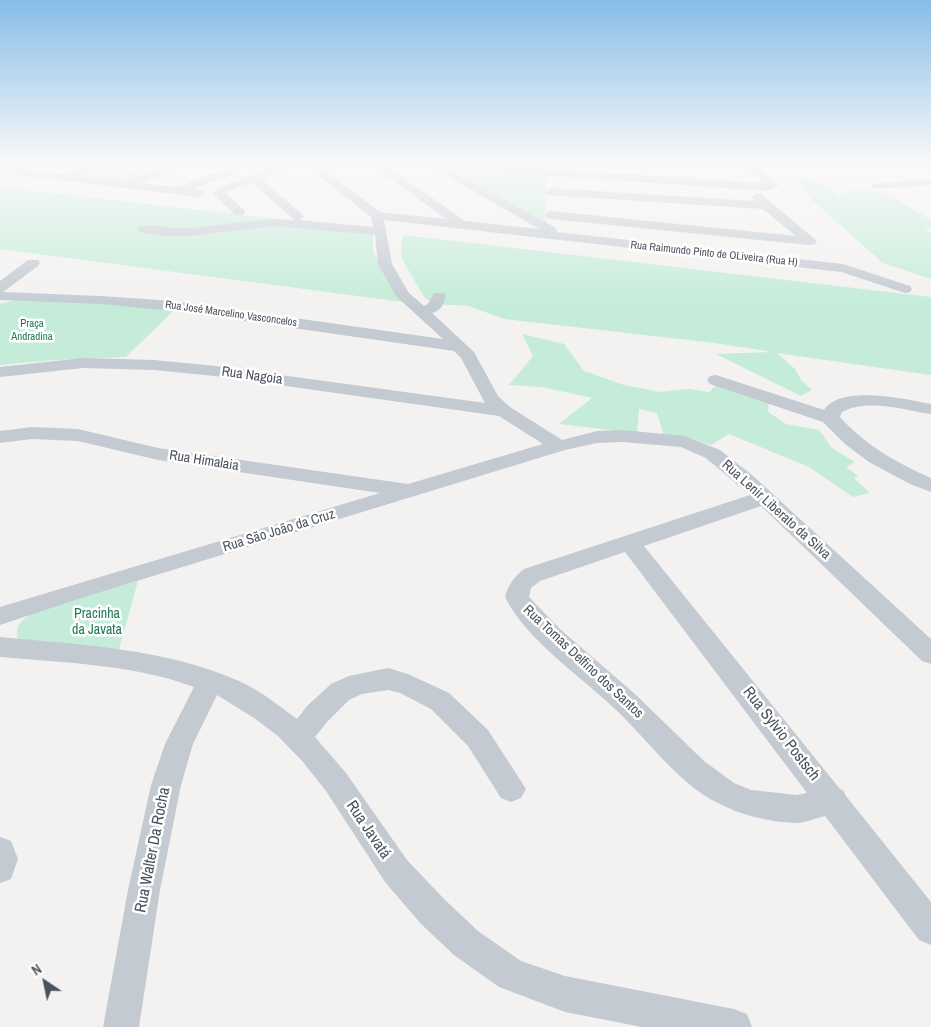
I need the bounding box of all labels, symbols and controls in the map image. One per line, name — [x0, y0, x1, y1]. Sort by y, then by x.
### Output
street label: Rua Raimundo Pinto de OLiveira (Rua H) — [630, 239, 798, 269]
street label: Rua José Marcelino Vasconcelos — [164, 298, 298, 330]
park label: Praça Andradina — [11, 317, 53, 343]
street label: Rua Nagoia — [220, 363, 284, 389]
street label: Rua Himalaia — [168, 447, 240, 475]
street label: Rua Lenir Liberato da Silva — [718, 457, 834, 563]
street label: Rua São João da Cruz — [221, 506, 337, 556]
street label: Rua Tomas Delfino dos Santos — [519, 602, 647, 722]
park label: Pracinha da Javata — [72, 606, 122, 638]
street label: Rua Sylvio Postsch — [738, 683, 824, 785]
street label: Rua Walter Da Rocha — [131, 786, 175, 914]
street label: Rua Javatá — [341, 797, 395, 863]
north arrow — [20, 957, 70, 1007]
text: N — [28, 960, 45, 979]

